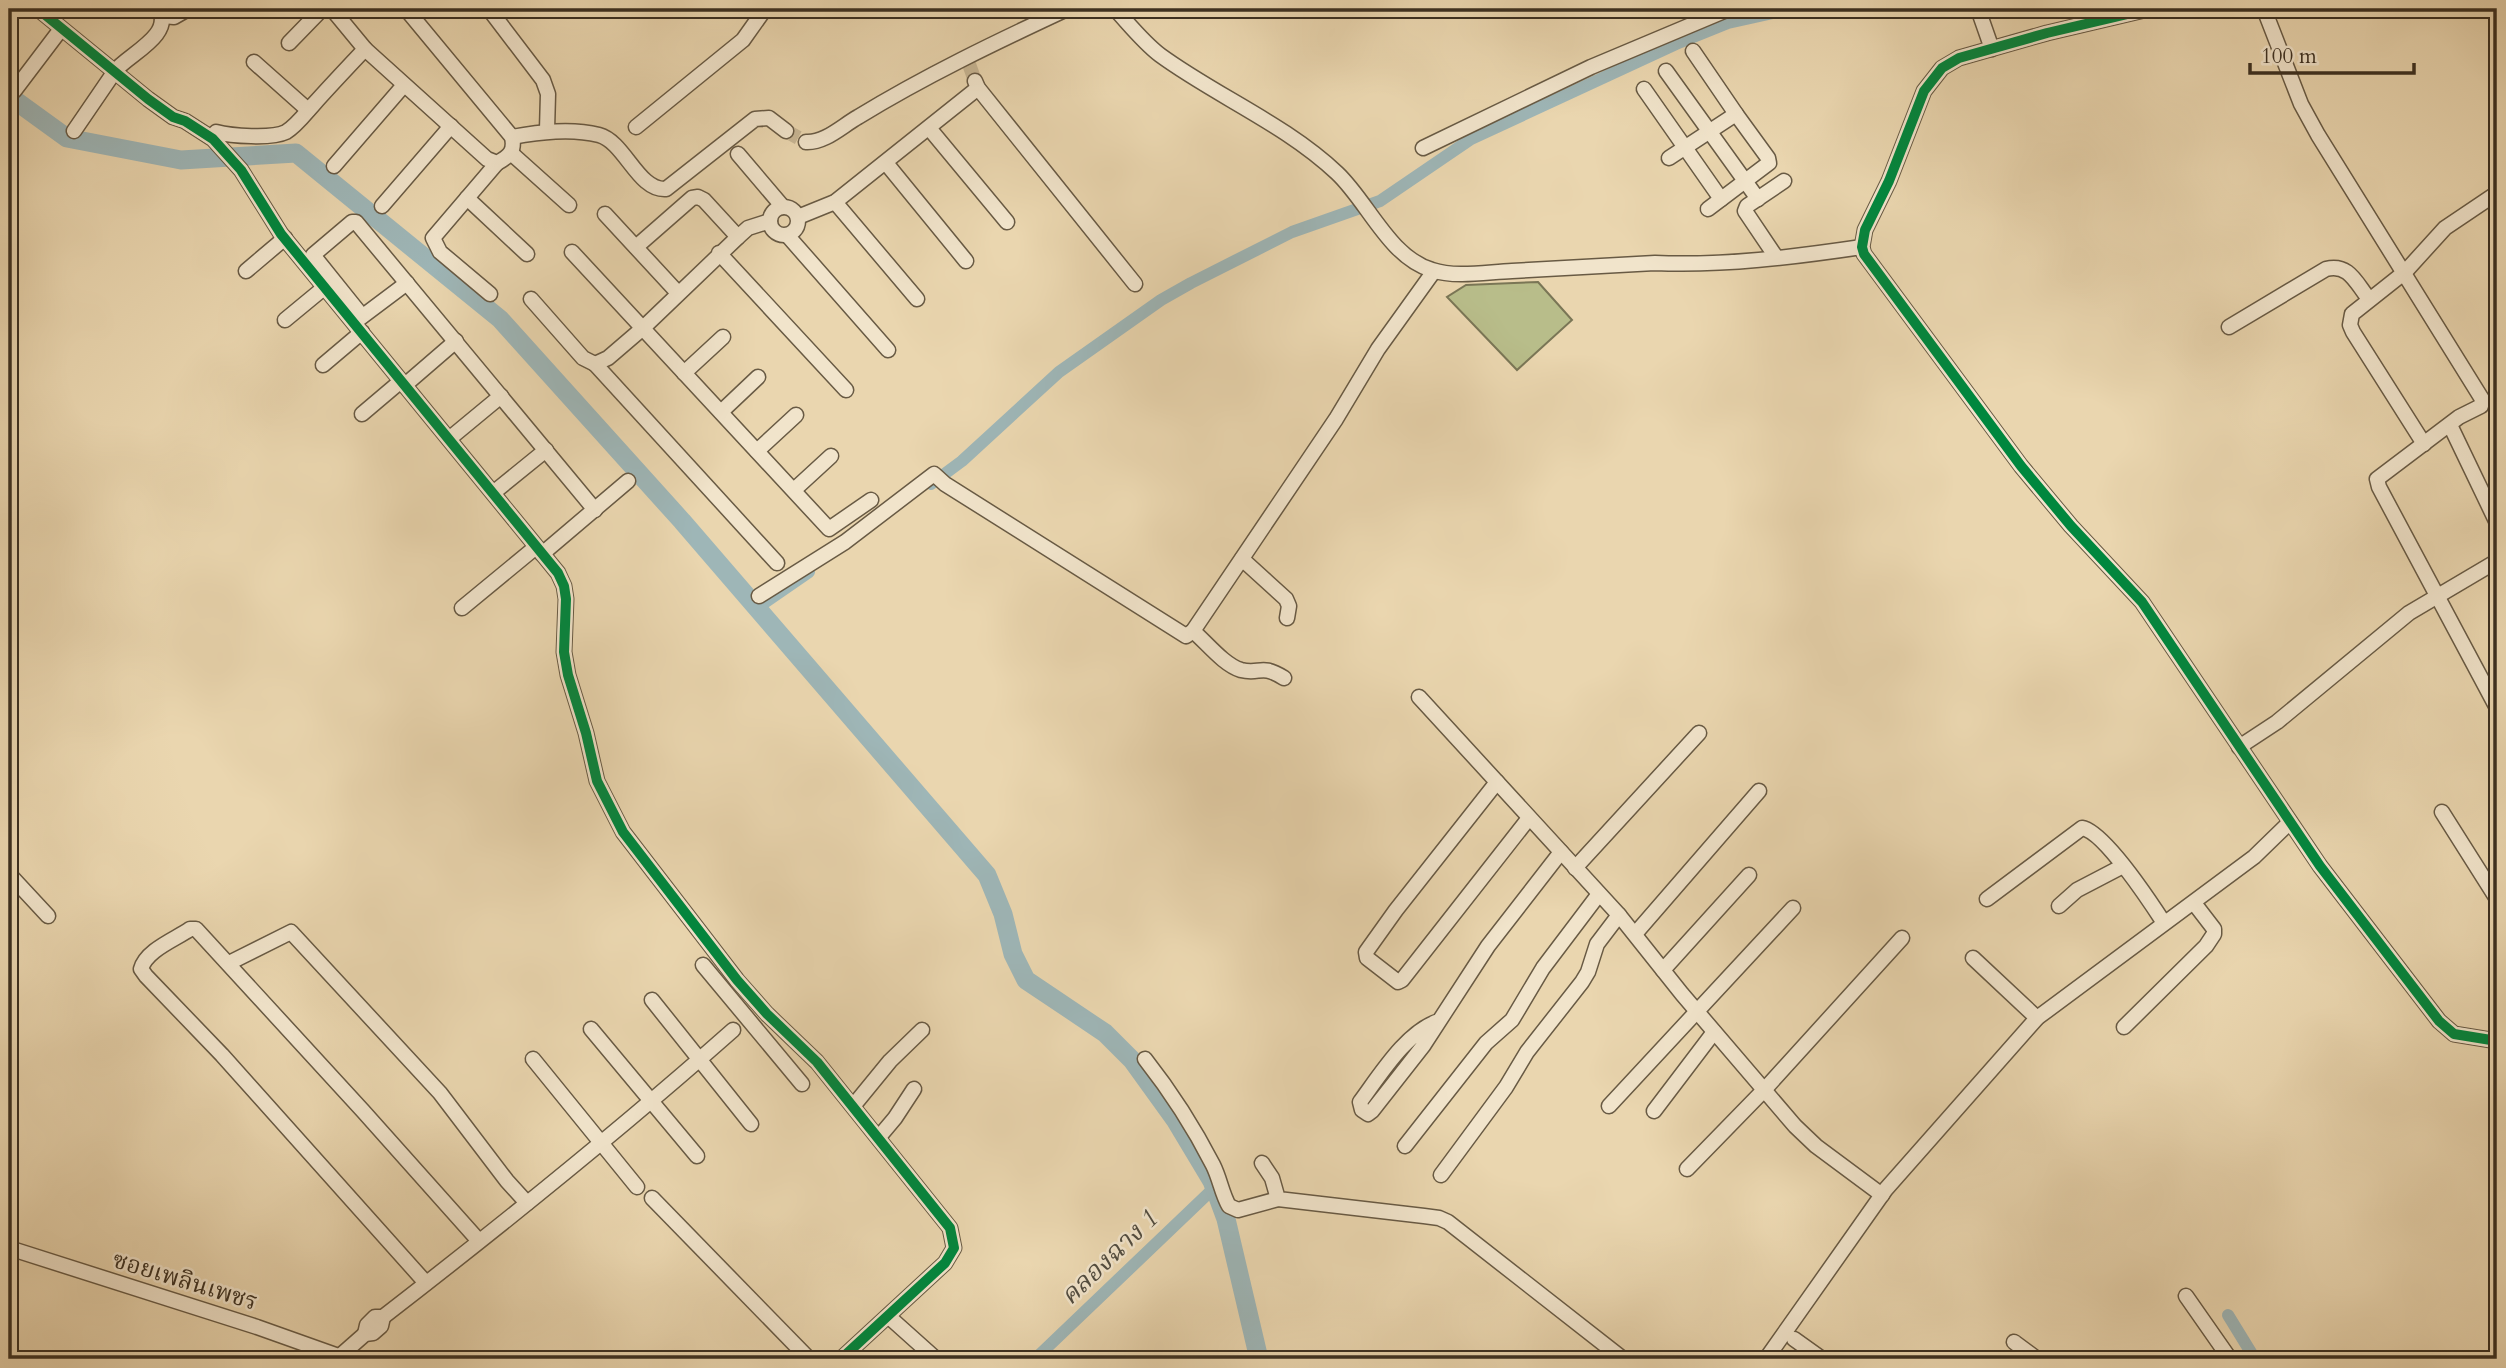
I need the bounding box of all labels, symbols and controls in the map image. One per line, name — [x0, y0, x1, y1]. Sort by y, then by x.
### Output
scale bar — [2250, 32, 2415, 76]
text: 100 m — [2261, 42, 2317, 71]
water label: คลองฉาง 1 — [1052, 1201, 1166, 1313]
street label: ซอยเพลินเพชร — [108, 1243, 262, 1319]

